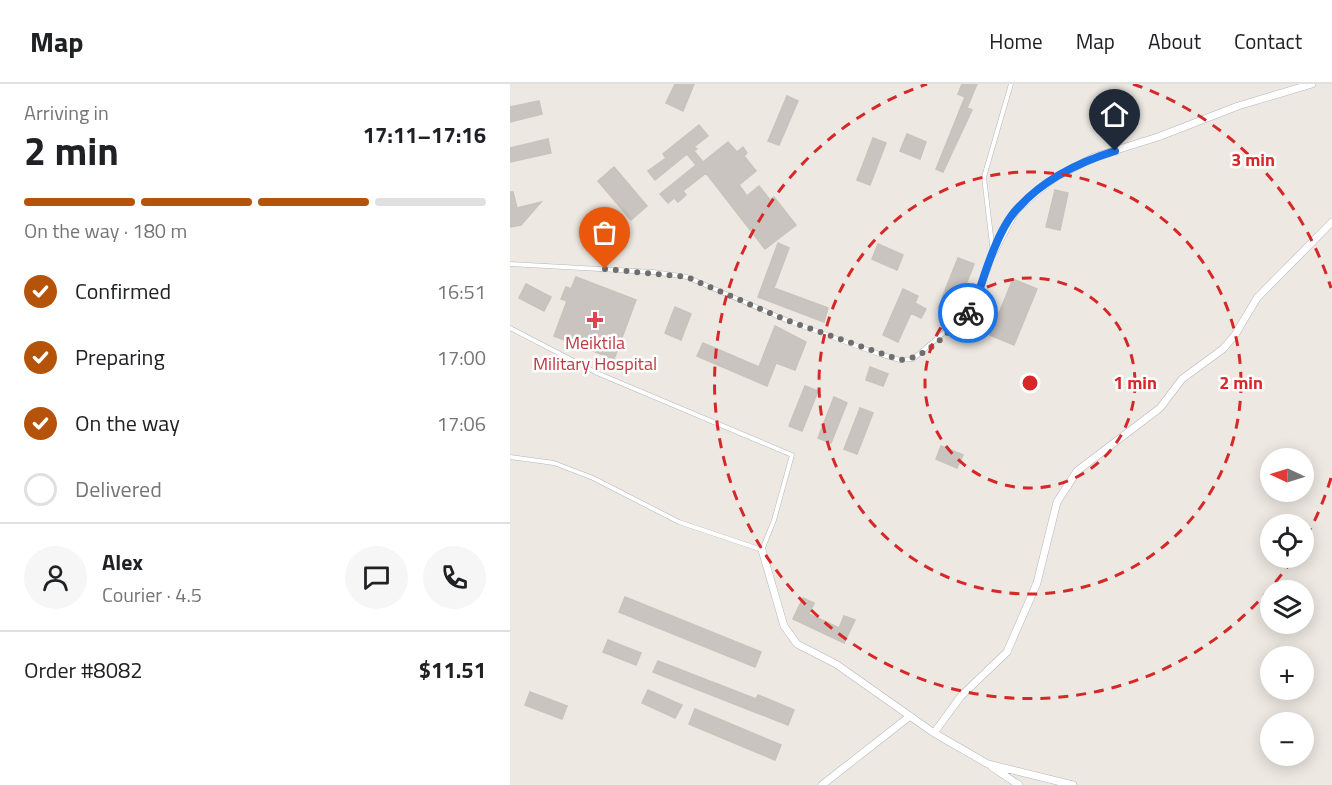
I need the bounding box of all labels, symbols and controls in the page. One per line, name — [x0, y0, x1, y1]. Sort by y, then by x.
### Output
text: Map — [30, 20, 84, 63]
text: Home — [989, 25, 1043, 57]
text: Map — [1076, 25, 1115, 57]
text: About — [1148, 25, 1201, 57]
text: Contact — [1234, 25, 1302, 57]
pin — [1089, 89, 1140, 151]
text: Arriving in — [24, 97, 109, 128]
icon: home — [1098, 98, 1131, 131]
text: 17:11–17:16 — [363, 118, 486, 152]
text: 2 min — [24, 121, 119, 180]
text: 3 min — [1231, 146, 1275, 173]
pin — [579, 207, 630, 269]
text: On the way · 180 m — [24, 215, 187, 246]
icon: bag — [588, 216, 621, 249]
text: Confirmed — [75, 274, 171, 308]
icon: check — [24, 275, 57, 308]
text: 16:51 — [437, 276, 486, 307]
courier — [938, 283, 998, 343]
icon: bike — [952, 297, 985, 330]
marker: Meiktila Military Hospital — [586, 311, 604, 329]
place label: Meiktila Military Hospital — [533, 329, 657, 377]
text: Preparing — [75, 340, 165, 374]
icon: check — [24, 341, 57, 374]
text: 17:00 — [437, 342, 486, 373]
text: 1 min — [1113, 369, 1157, 396]
text: 2 min — [1219, 369, 1263, 396]
centre of rings — [1020, 373, 1040, 393]
text: On the way — [75, 406, 180, 440]
icon: check — [24, 407, 57, 440]
text: 17:06 — [437, 408, 486, 439]
north arrow — [1260, 448, 1314, 502]
map controls — [1260, 448, 1314, 766]
text: Delivered — [75, 472, 162, 506]
button: locate — [1260, 514, 1314, 568]
text: Alex — [102, 545, 143, 579]
button: person — [24, 546, 87, 609]
button: chat — [345, 546, 408, 609]
button: phone — [423, 546, 486, 609]
text: Courier · 4.5 — [102, 579, 202, 610]
button: layers — [1260, 580, 1314, 634]
button: + — [1260, 646, 1314, 700]
text: Order #8082 — [24, 653, 143, 687]
text: $11.51 — [419, 653, 486, 687]
button: − — [1260, 712, 1314, 766]

